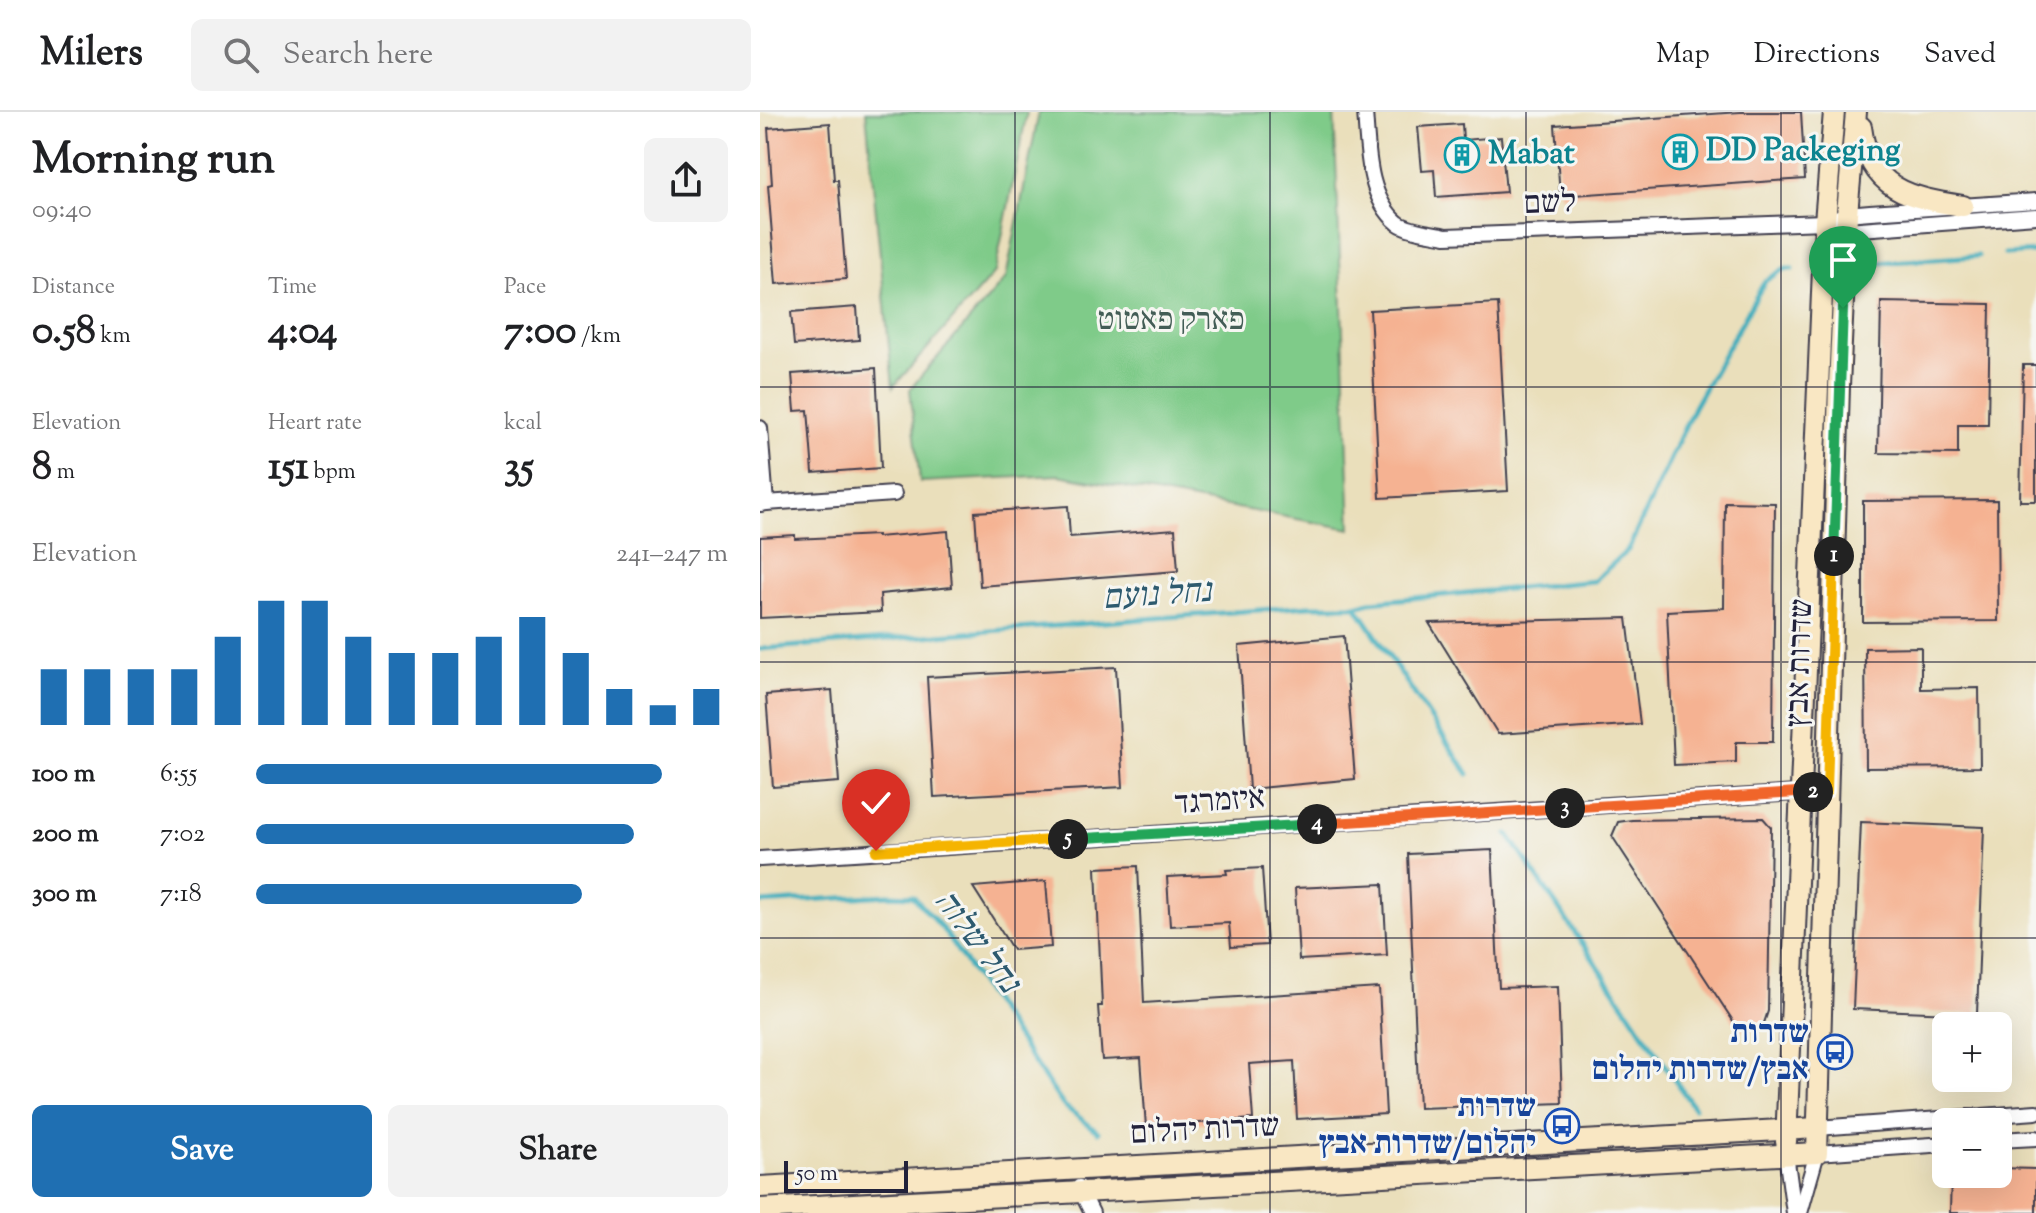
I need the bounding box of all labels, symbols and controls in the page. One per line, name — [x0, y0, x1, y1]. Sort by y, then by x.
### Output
search box — [191, 19, 751, 91]
text: Milers — [40, 28, 143, 82]
icon: search — [219, 33, 263, 77]
text: Search here — [283, 34, 433, 77]
text: Map — [1656, 35, 1710, 75]
text: Directions — [1754, 35, 1880, 75]
text: Saved — [1924, 35, 1996, 75]
place label: DD Packeging — [1706, 129, 1901, 175]
text: Morning run — [32, 130, 275, 193]
place label: Mabat — [1488, 132, 1575, 178]
building icon: DD Packeging — [1661, 133, 1699, 171]
building icon: Mabat — [1443, 136, 1481, 174]
button: share — [644, 138, 728, 222]
street label: לשם — [1523, 180, 1577, 228]
text: 09:40 — [32, 192, 92, 229]
pin — [1809, 226, 1877, 308]
icon: arrive — [1821, 238, 1865, 282]
text: Distance — [32, 272, 115, 304]
text: Time — [268, 272, 317, 304]
text: Pace — [504, 272, 546, 304]
park label: פארק פאטוט — [1097, 298, 1245, 344]
text: 0.58 — [32, 304, 96, 361]
text: 4:04 — [268, 304, 338, 361]
text: 7:00 — [504, 304, 576, 361]
text: km — [96, 321, 131, 353]
text: /km — [576, 321, 621, 353]
text: Elevation — [32, 408, 121, 440]
text: Heart rate — [268, 408, 362, 440]
text: kcal — [504, 408, 542, 440]
text: 8 — [32, 440, 52, 497]
text: 151 — [268, 440, 309, 497]
text: 35 — [504, 440, 534, 497]
text: m — [52, 457, 75, 489]
text: bpm — [309, 457, 356, 489]
text: Elevation — [32, 536, 137, 573]
text: 241–247 m — [616, 536, 728, 573]
pin: 1 — [1814, 536, 1854, 576]
text: 1 — [1830, 540, 1838, 572]
water label: נחל נועם — [1101, 568, 1216, 624]
street label: שדרות אבץ — [1776, 598, 1826, 728]
text: 100 m — [32, 756, 95, 793]
text: 6:55 — [160, 756, 197, 793]
pin — [842, 769, 910, 851]
pin: 2 — [1793, 772, 1833, 812]
street label: איזמרגד — [1173, 776, 1267, 828]
text: 2 — [1808, 776, 1818, 808]
icon: check — [854, 781, 898, 825]
pin: 3 — [1545, 788, 1585, 828]
text: 3 — [1561, 792, 1569, 824]
pin: 4 — [1297, 804, 1337, 844]
text: 4 — [1311, 808, 1323, 840]
text: 200 m — [32, 816, 99, 853]
text: 7:02 — [160, 816, 205, 853]
pin: 5 — [1048, 819, 1088, 859]
text: 5 — [1064, 823, 1072, 855]
text: 300 m — [32, 876, 97, 913]
text: 7:18 — [160, 876, 202, 913]
water label: נחל שלוה — [921, 880, 1033, 1006]
place label: שדרות אבץ/שדרות יהלום — [1592, 1011, 1809, 1094]
map controls — [1932, 1012, 2012, 1188]
button: + — [1932, 1012, 2012, 1092]
bus stop icon: שדרות אבץ/שדרות יהלום — [1816, 1033, 1854, 1071]
place label: שדרות יהלום/שדרות אבץ — [1319, 1085, 1536, 1168]
street label: שדרות יהלום — [1129, 1104, 1281, 1158]
button: Save — [32, 1105, 372, 1197]
button: Share — [388, 1105, 728, 1197]
bus stop icon: שדרות יהלום/שדרות אבץ — [1543, 1107, 1581, 1145]
button: − — [1932, 1108, 2012, 1188]
scale bar — [784, 1157, 908, 1193]
text: 50 m — [796, 1159, 838, 1191]

